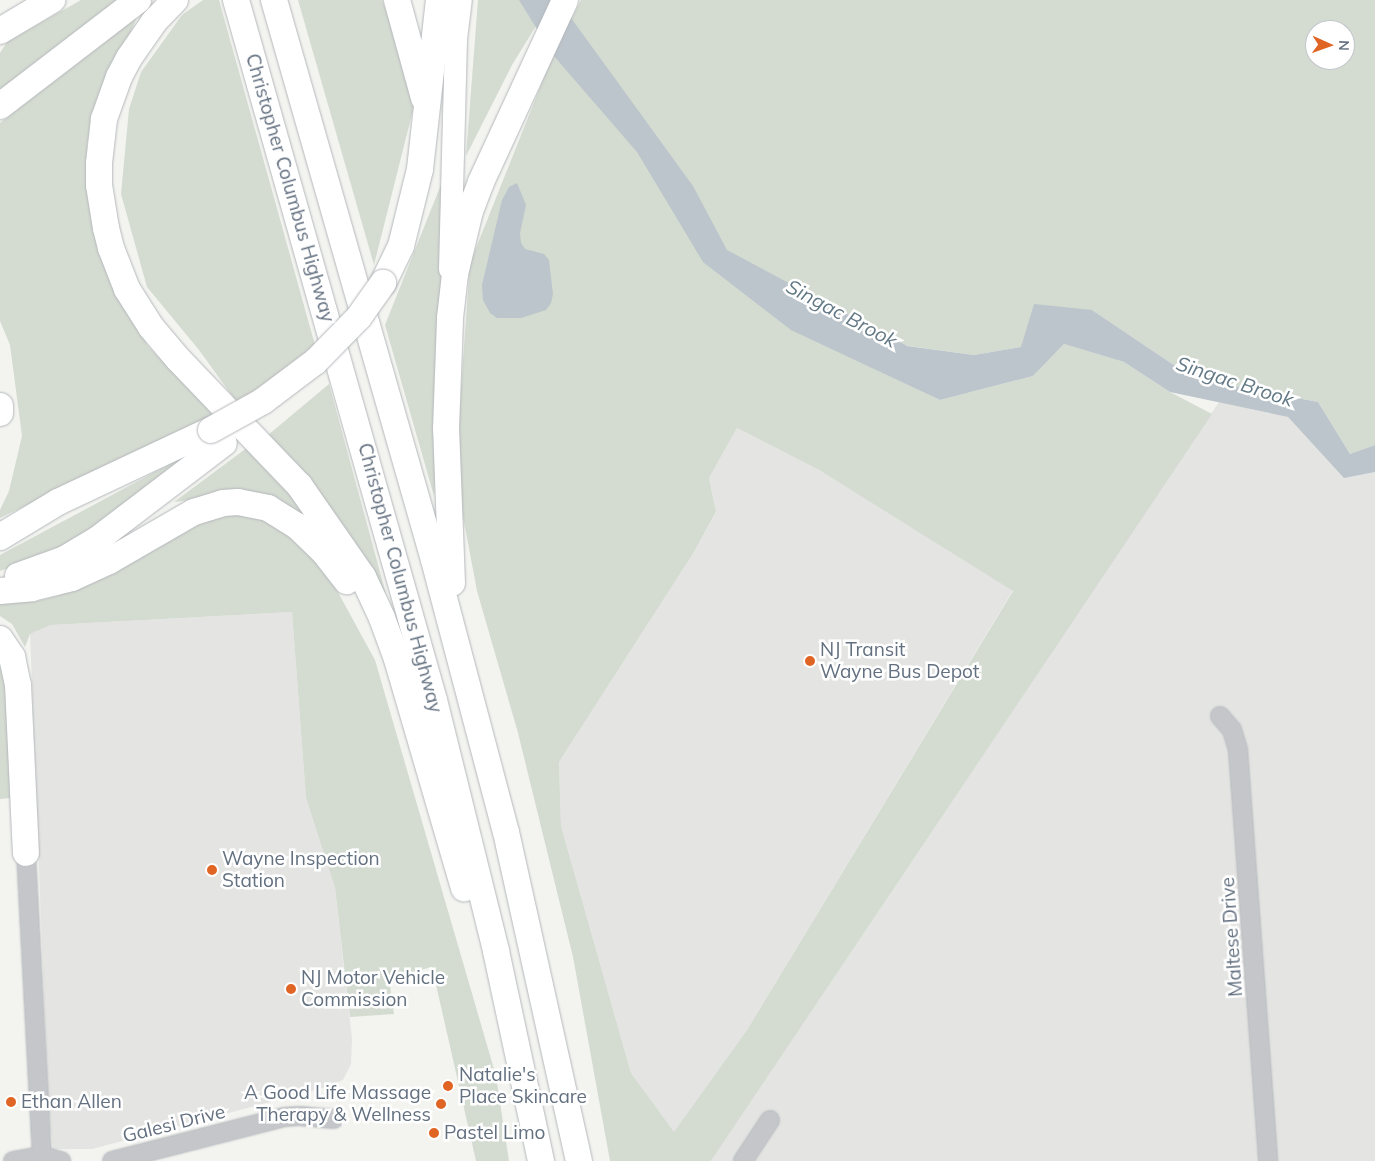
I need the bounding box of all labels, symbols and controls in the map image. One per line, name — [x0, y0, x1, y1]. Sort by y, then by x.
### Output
north arrow — [1305, 20, 1355, 70]
text: N — [1335, 40, 1353, 51]
street label: Christopher Columbus Highway — [241, 51, 339, 325]
water label: Singac Brook — [783, 274, 901, 352]
water label: Singac Brook — [1173, 351, 1297, 411]
street label: Christopher Columbus Highway — [353, 441, 447, 715]
place label: NJ Transit Wayne Bus Depot — [820, 639, 979, 683]
marker: NJ Transit Wayne Bus Depot — [804, 655, 816, 667]
place label: Wayne Inspection Station — [222, 848, 380, 892]
marker: Wayne Inspection Station — [206, 864, 218, 876]
street label: Maltese Drive — [1216, 876, 1248, 998]
place label: NJ Motor Vehicle Commission — [301, 967, 445, 1011]
marker: NJ Motor Vehicle Commission — [285, 983, 297, 995]
place label: Natalie's Place Skincare — [459, 1064, 587, 1108]
marker: Natalie's Place Skincare — [441, 1079, 455, 1093]
place label: A Good Life Massage Therapy & Wellness — [244, 1082, 431, 1126]
place label: Ethan Allen — [21, 1091, 122, 1113]
marker: Ethan Allen — [5, 1096, 17, 1108]
marker: A Good Life Massage Therapy & Wellness — [435, 1098, 447, 1110]
street label: Galesi Drive — [120, 1100, 228, 1148]
place label: Pastel Limo — [444, 1122, 545, 1144]
marker: Pastel Limo — [428, 1127, 440, 1139]

